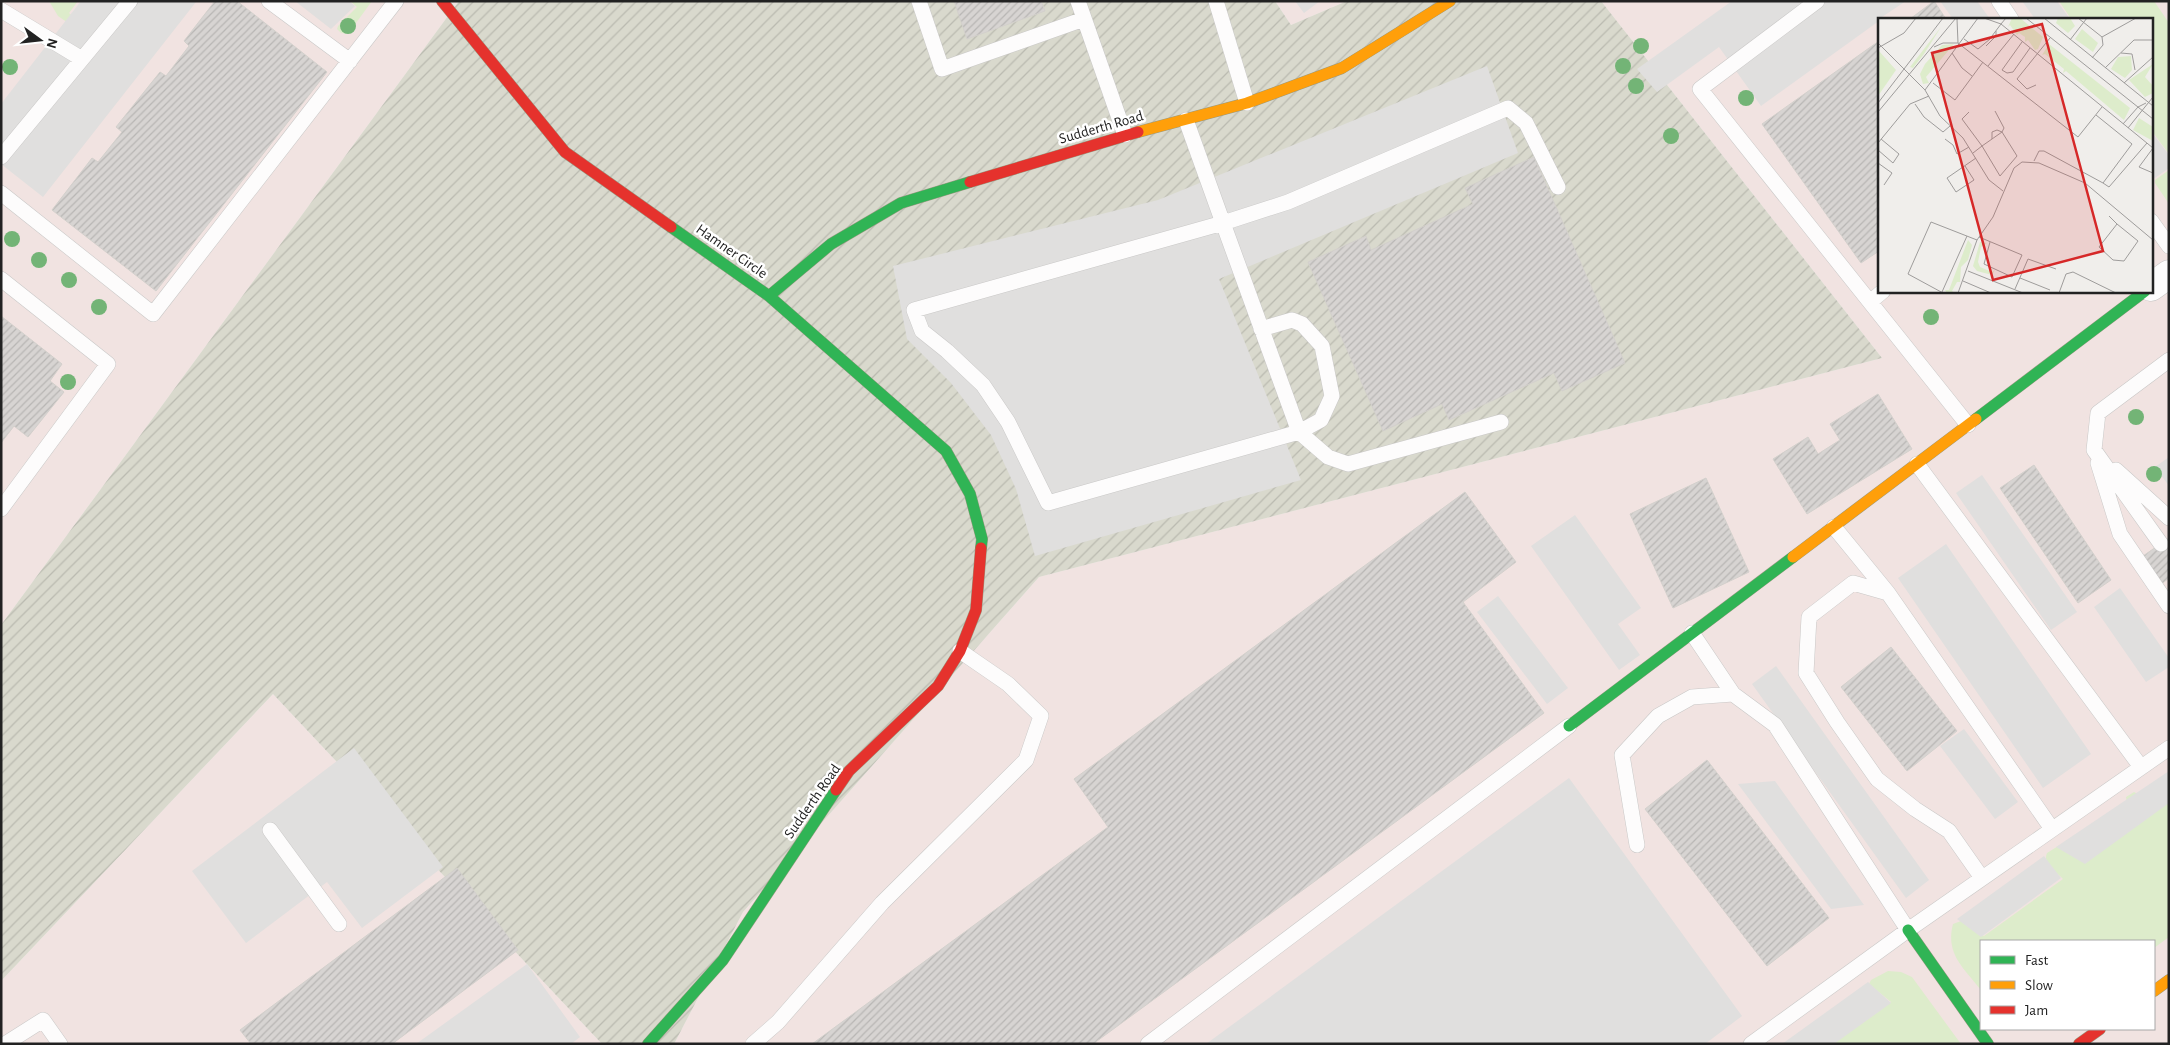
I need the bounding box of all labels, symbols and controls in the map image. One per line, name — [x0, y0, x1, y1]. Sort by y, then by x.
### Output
north arrow — [15, 15, 65, 65]
inset map — [1878, 18, 2152, 292]
text: N — [44, 37, 60, 50]
street label: Sudderth Road — [1057, 108, 1145, 147]
street label: Hamner Circle — [693, 221, 770, 281]
street label: Sudderth Road — [781, 761, 844, 841]
legend — [1980, 940, 2155, 1030]
text: Fast — [2025, 953, 2049, 968]
text: Slow — [2025, 978, 2053, 993]
text: Jam — [2025, 1003, 2048, 1018]

